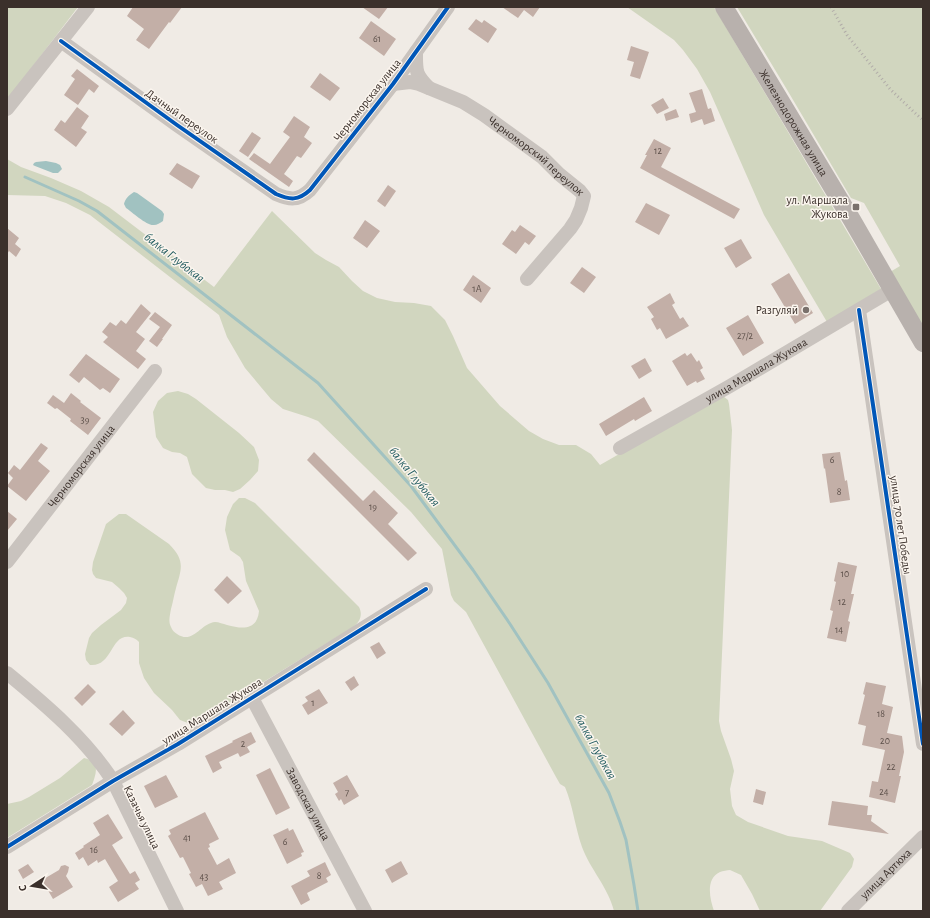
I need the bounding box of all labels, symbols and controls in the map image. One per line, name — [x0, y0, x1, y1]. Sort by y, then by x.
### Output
house number: 61 — [373, 34, 381, 44]
street label: Черноморская улица — [331, 56, 404, 144]
street label: Железнодорожная улица — [757, 67, 830, 179]
street label: Дачный переулок — [143, 87, 221, 147]
street label: Черноморский переулок — [486, 114, 587, 198]
house number: 12 — [654, 146, 662, 156]
place label: ул. Маршала Жукова — [786, 194, 849, 221]
marker: ул. Маршала Жукова — [851, 202, 861, 212]
water label: балка Глубокая — [141, 231, 207, 285]
house number: 1А — [472, 284, 482, 294]
place label: Разгуляй — [755, 304, 798, 317]
marker: Разгуляй — [801, 305, 811, 315]
house number: 27/2 — [737, 331, 754, 341]
street label: улица Маршала Жукова — [703, 335, 810, 406]
house number: 39 — [81, 415, 90, 425]
street label: Черноморская улица — [45, 422, 117, 510]
water label: балка Глубокая — [386, 445, 442, 509]
house number: 6 — [830, 455, 835, 465]
street label: улица 70 лет Победы — [887, 474, 914, 575]
house number: 8 — [837, 487, 842, 497]
house number: 19 — [369, 502, 377, 512]
house number: 10 — [841, 569, 849, 579]
house number: 12 — [838, 597, 846, 607]
house number: 14 — [835, 625, 843, 635]
street label: улица Маршала Жукова — [159, 675, 265, 748]
house number: 1 — [311, 698, 315, 708]
house number: 18 — [877, 709, 885, 719]
water label: балка Глубокая — [572, 712, 618, 782]
house number: 20 — [880, 736, 890, 746]
house number: 2 — [241, 739, 246, 749]
house number: 22 — [886, 762, 896, 772]
street label: Заводская улица — [284, 766, 333, 843]
street label: Казачья улица — [121, 783, 163, 852]
house number: 24 — [879, 787, 889, 797]
house number: 7 — [345, 788, 349, 798]
house number: 41 — [183, 833, 191, 843]
house number: 6 — [283, 837, 288, 847]
house number: 16 — [90, 845, 98, 855]
street label: улица Артюха — [857, 846, 914, 903]
north arrow — [12, 866, 52, 906]
house number: 8 — [317, 871, 322, 881]
house number: 43 — [200, 872, 208, 882]
text: С — [17, 884, 29, 892]

